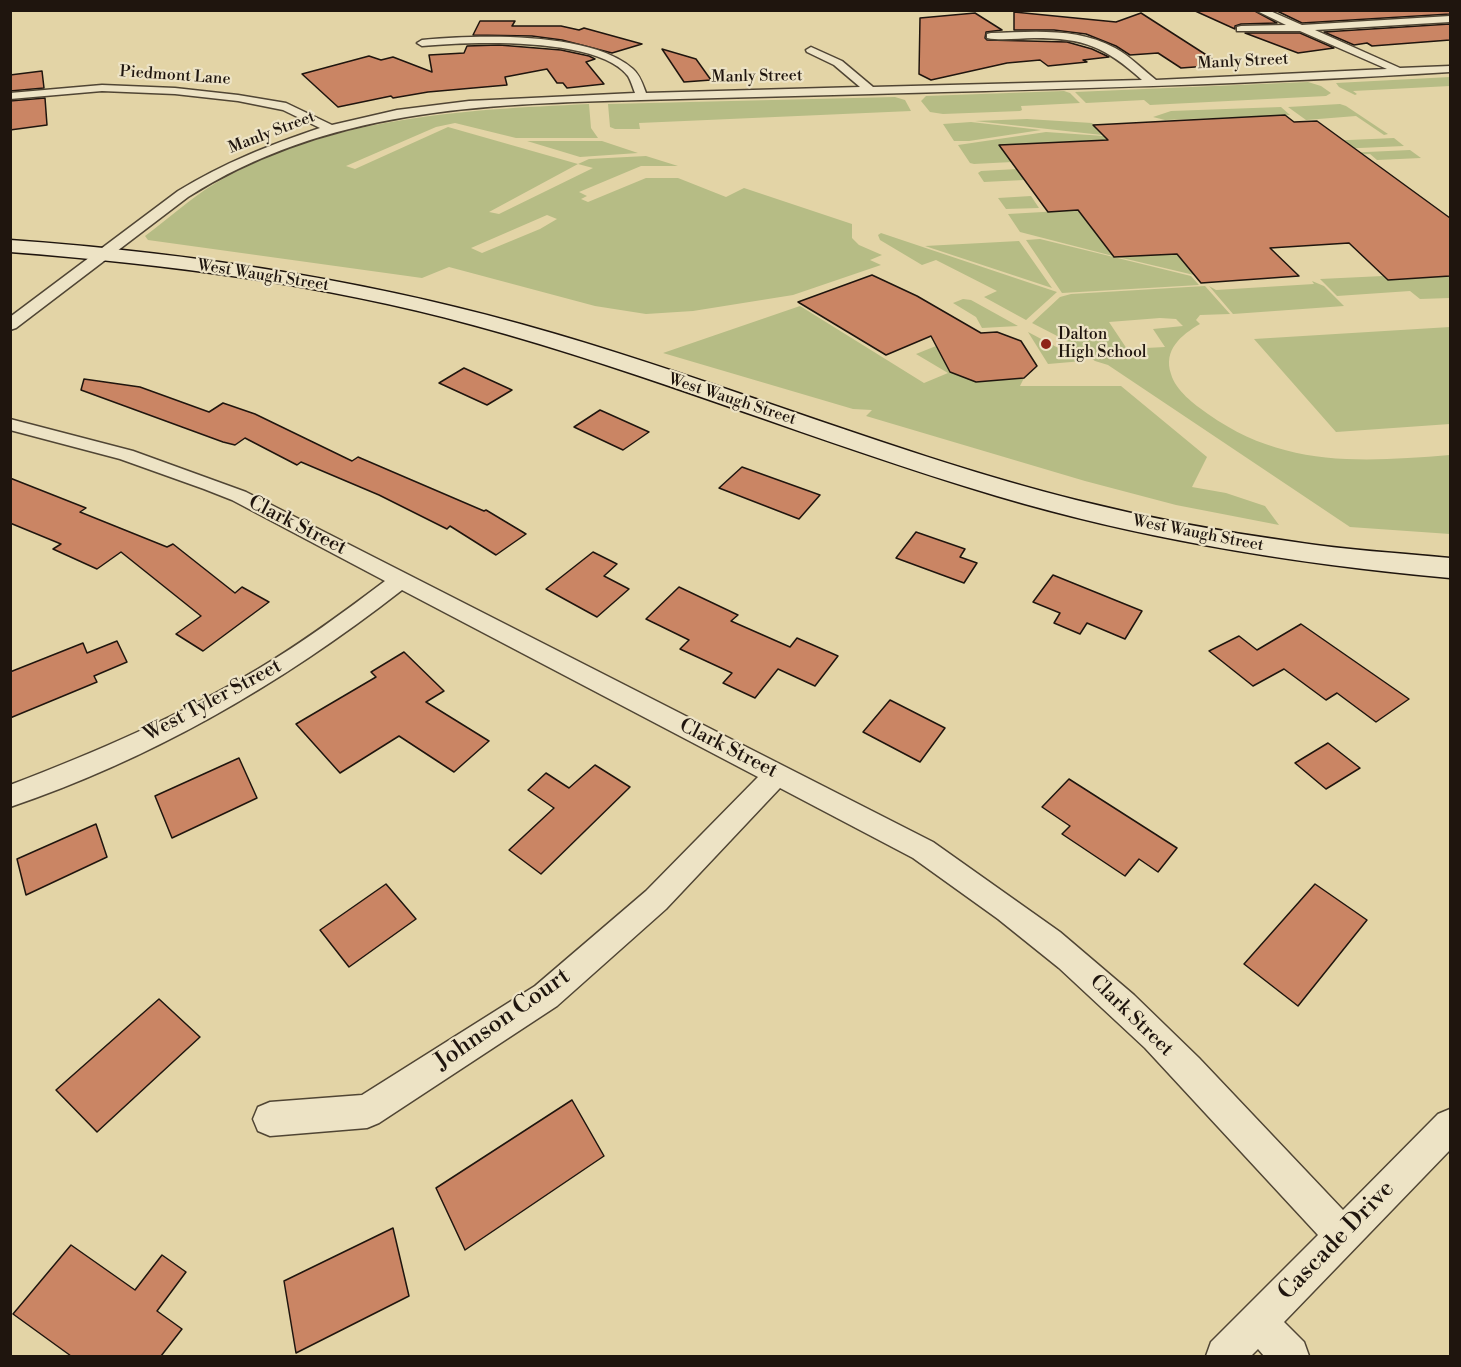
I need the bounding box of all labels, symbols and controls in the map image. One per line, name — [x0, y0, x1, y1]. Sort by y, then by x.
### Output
street label: Manly Street — [1197, 50, 1289, 74]
street label: Piedmont Lane — [119, 63, 231, 89]
street label: Manly Street — [711, 67, 803, 87]
street label: Manly Street — [226, 108, 318, 158]
street label: West Waugh Street — [196, 256, 330, 296]
place label: Dalton High School — [1058, 325, 1147, 363]
marker: Dalton High School — [1039, 337, 1053, 351]
street label: West Waugh Street — [666, 370, 798, 430]
street label: Clark Street — [244, 491, 350, 561]
street label: West Waugh Street — [1131, 512, 1265, 556]
street label: West Tyler Street — [140, 655, 286, 747]
street label: Clark Street — [675, 714, 781, 784]
street label: Johnson Court — [430, 963, 576, 1077]
street label: Clark Street — [1084, 970, 1178, 1062]
street label: Cascade Drive — [1273, 1175, 1401, 1307]

